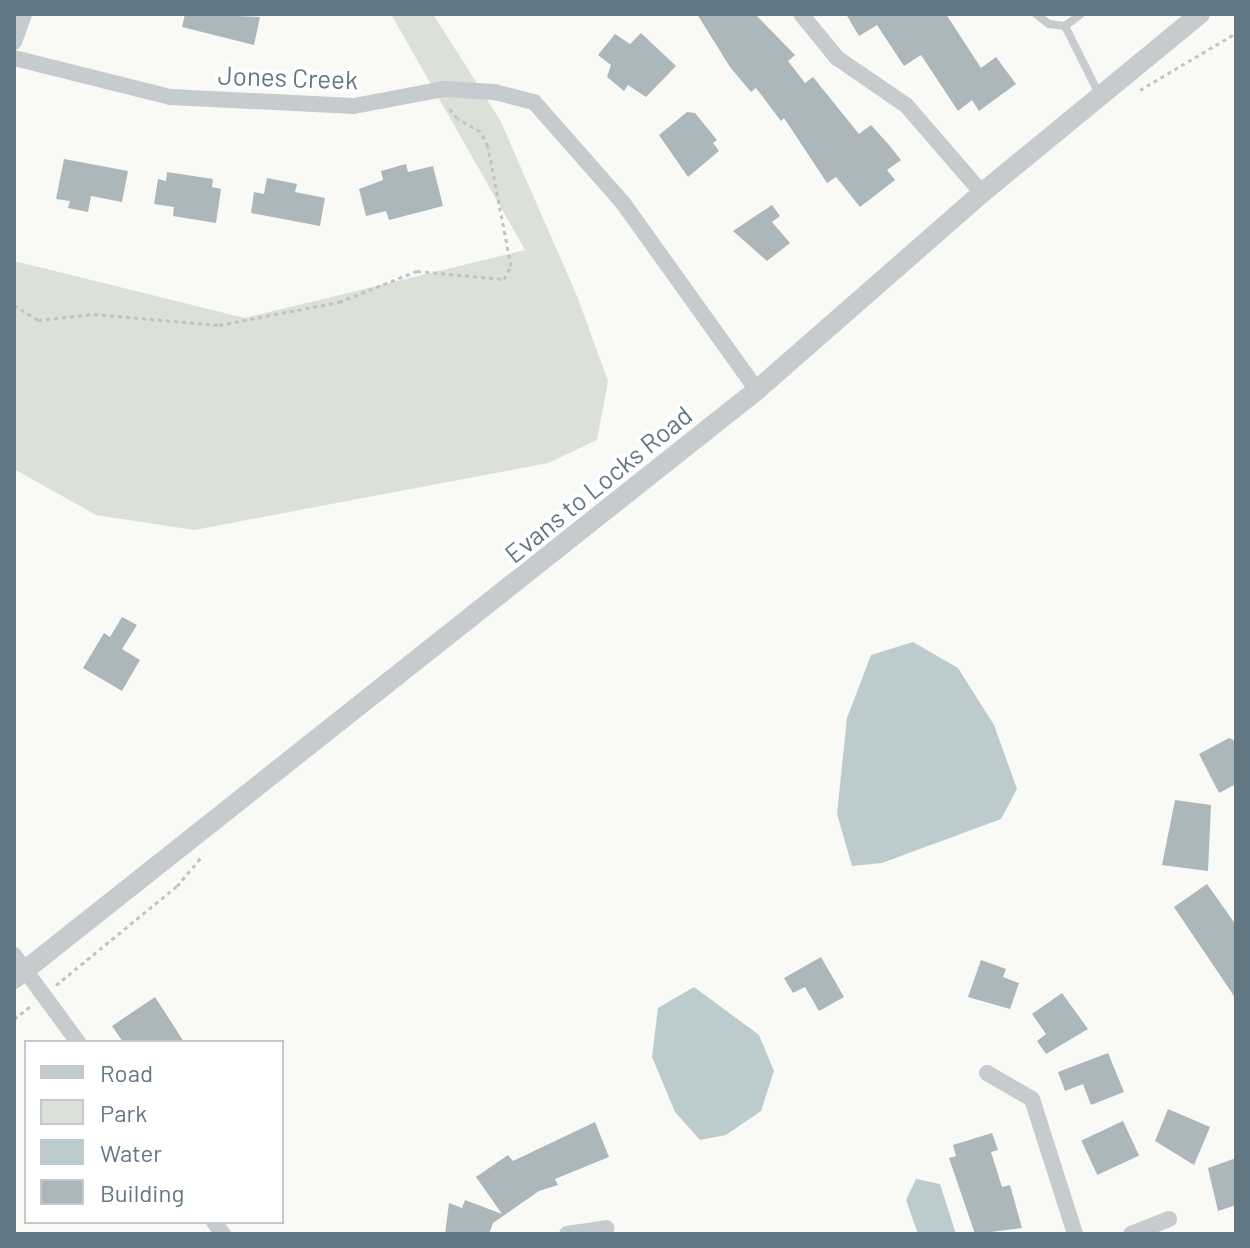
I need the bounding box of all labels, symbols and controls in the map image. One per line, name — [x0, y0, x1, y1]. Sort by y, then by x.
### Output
street label: Jones Creek — [217, 59, 359, 95]
street label: Evans to Locks Road — [498, 399, 698, 569]
legend — [24, 1040, 284, 1224]
text: Road — [100, 1058, 153, 1087]
text: Park — [100, 1098, 147, 1127]
text: Water — [100, 1138, 162, 1167]
text: Building — [100, 1178, 184, 1207]

